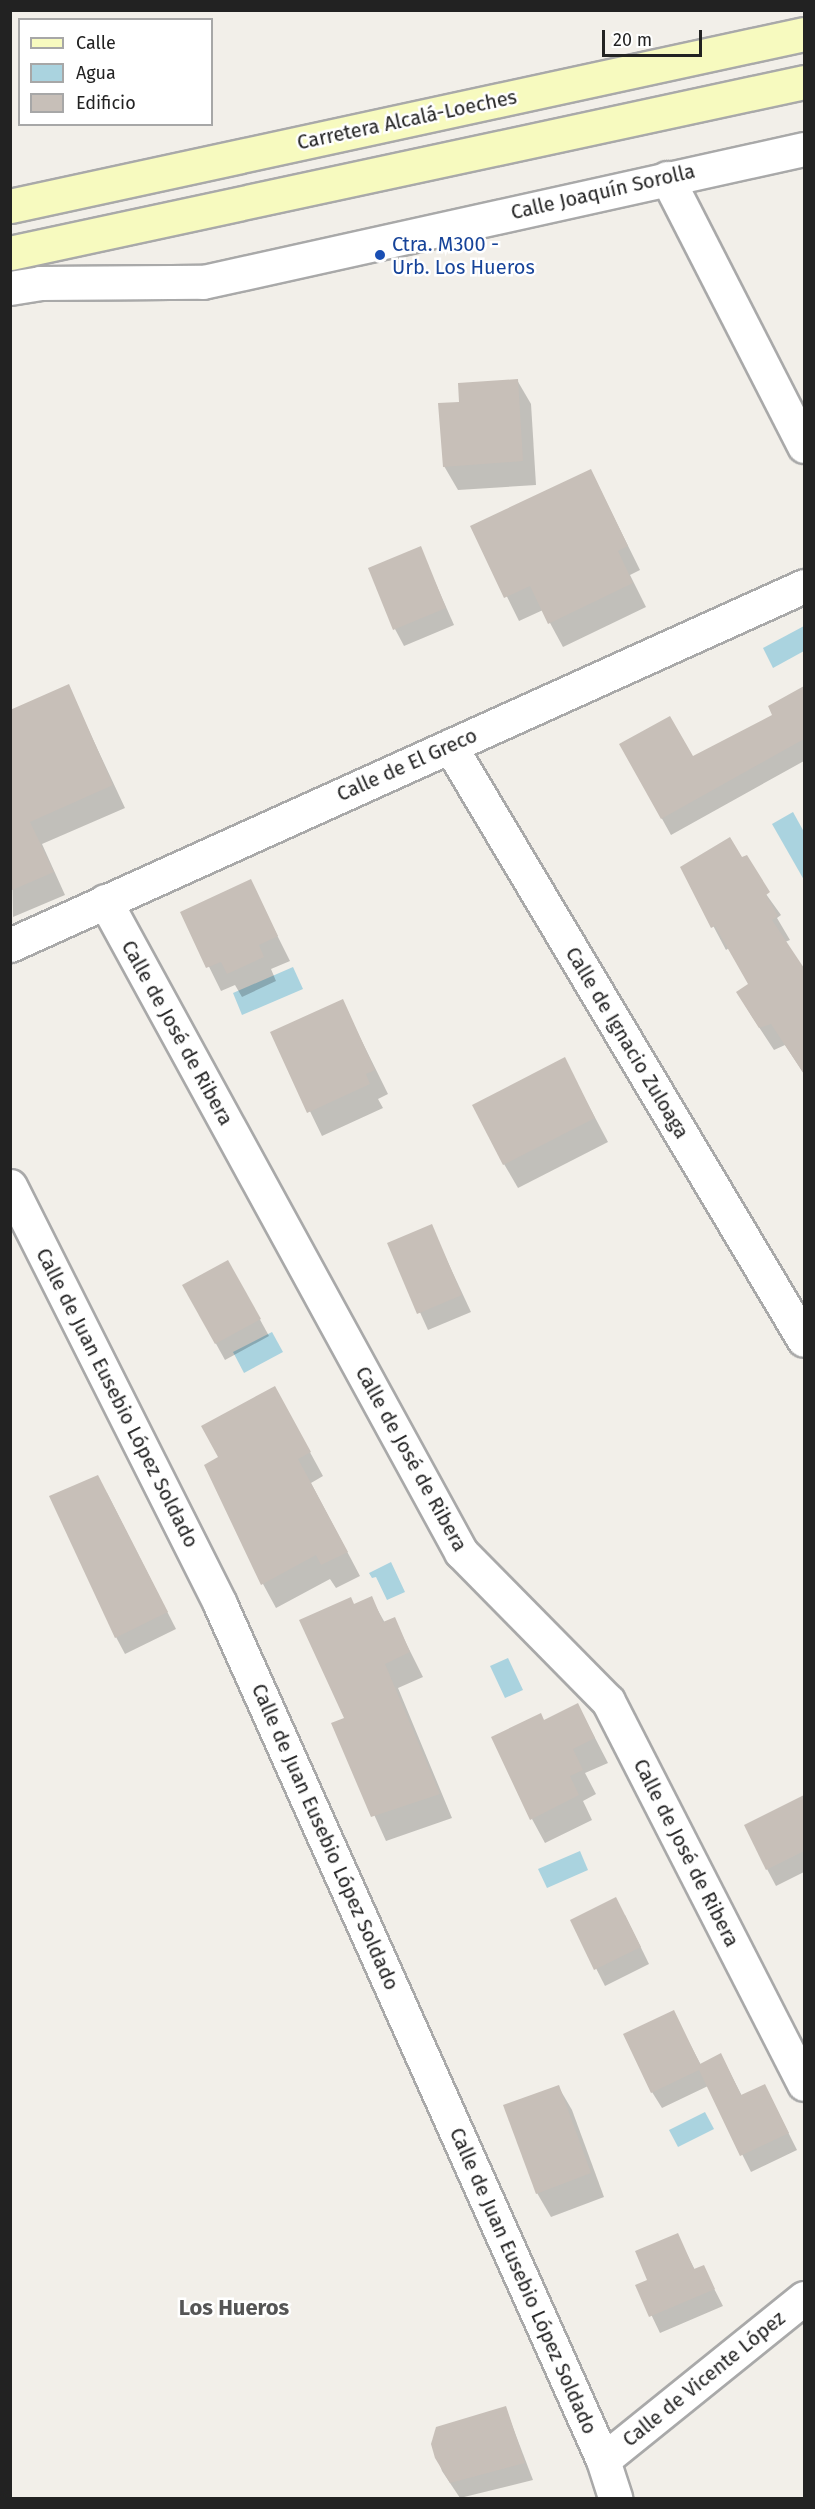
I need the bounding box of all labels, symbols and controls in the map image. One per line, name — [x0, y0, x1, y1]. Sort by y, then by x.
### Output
legend — [18, 18, 213, 126]
scale bar — [605, 18, 706, 56]
text: 20 m — [613, 29, 652, 51]
text: Calle — [76, 32, 116, 54]
text: Agua — [76, 62, 116, 84]
street label: Carretera Alcalá-Loeches — [295, 85, 519, 155]
text: Edificio — [76, 92, 136, 114]
street label: Calle Joaquín Sorolla — [509, 159, 697, 225]
place label: Ctra. M300 - Urb. Los Hueros — [392, 232, 535, 279]
marker: Ctra. M300 - Urb. Los Hueros — [373, 248, 387, 262]
street label: Calle de El Greco — [333, 723, 481, 807]
street label: Calle de José de Ribera — [116, 936, 238, 1130]
street label: Calle de Ignacio Zuloaga — [560, 943, 694, 1143]
street label: Calle de Juan Eusebio López Soldado — [31, 1244, 203, 1552]
street label: Calle de José de Ribera — [350, 1362, 472, 1556]
street label: Calle de Juan Eusebio López Soldado — [246, 1680, 404, 1994]
street label: Calle de José de Ribera — [628, 1755, 744, 1951]
street label: Calle de Juan Eusebio López Soldado — [444, 2124, 602, 2438]
district label: Los Hueros — [179, 2295, 289, 2321]
street label: Calle de Vicente López — [618, 2306, 790, 2452]

